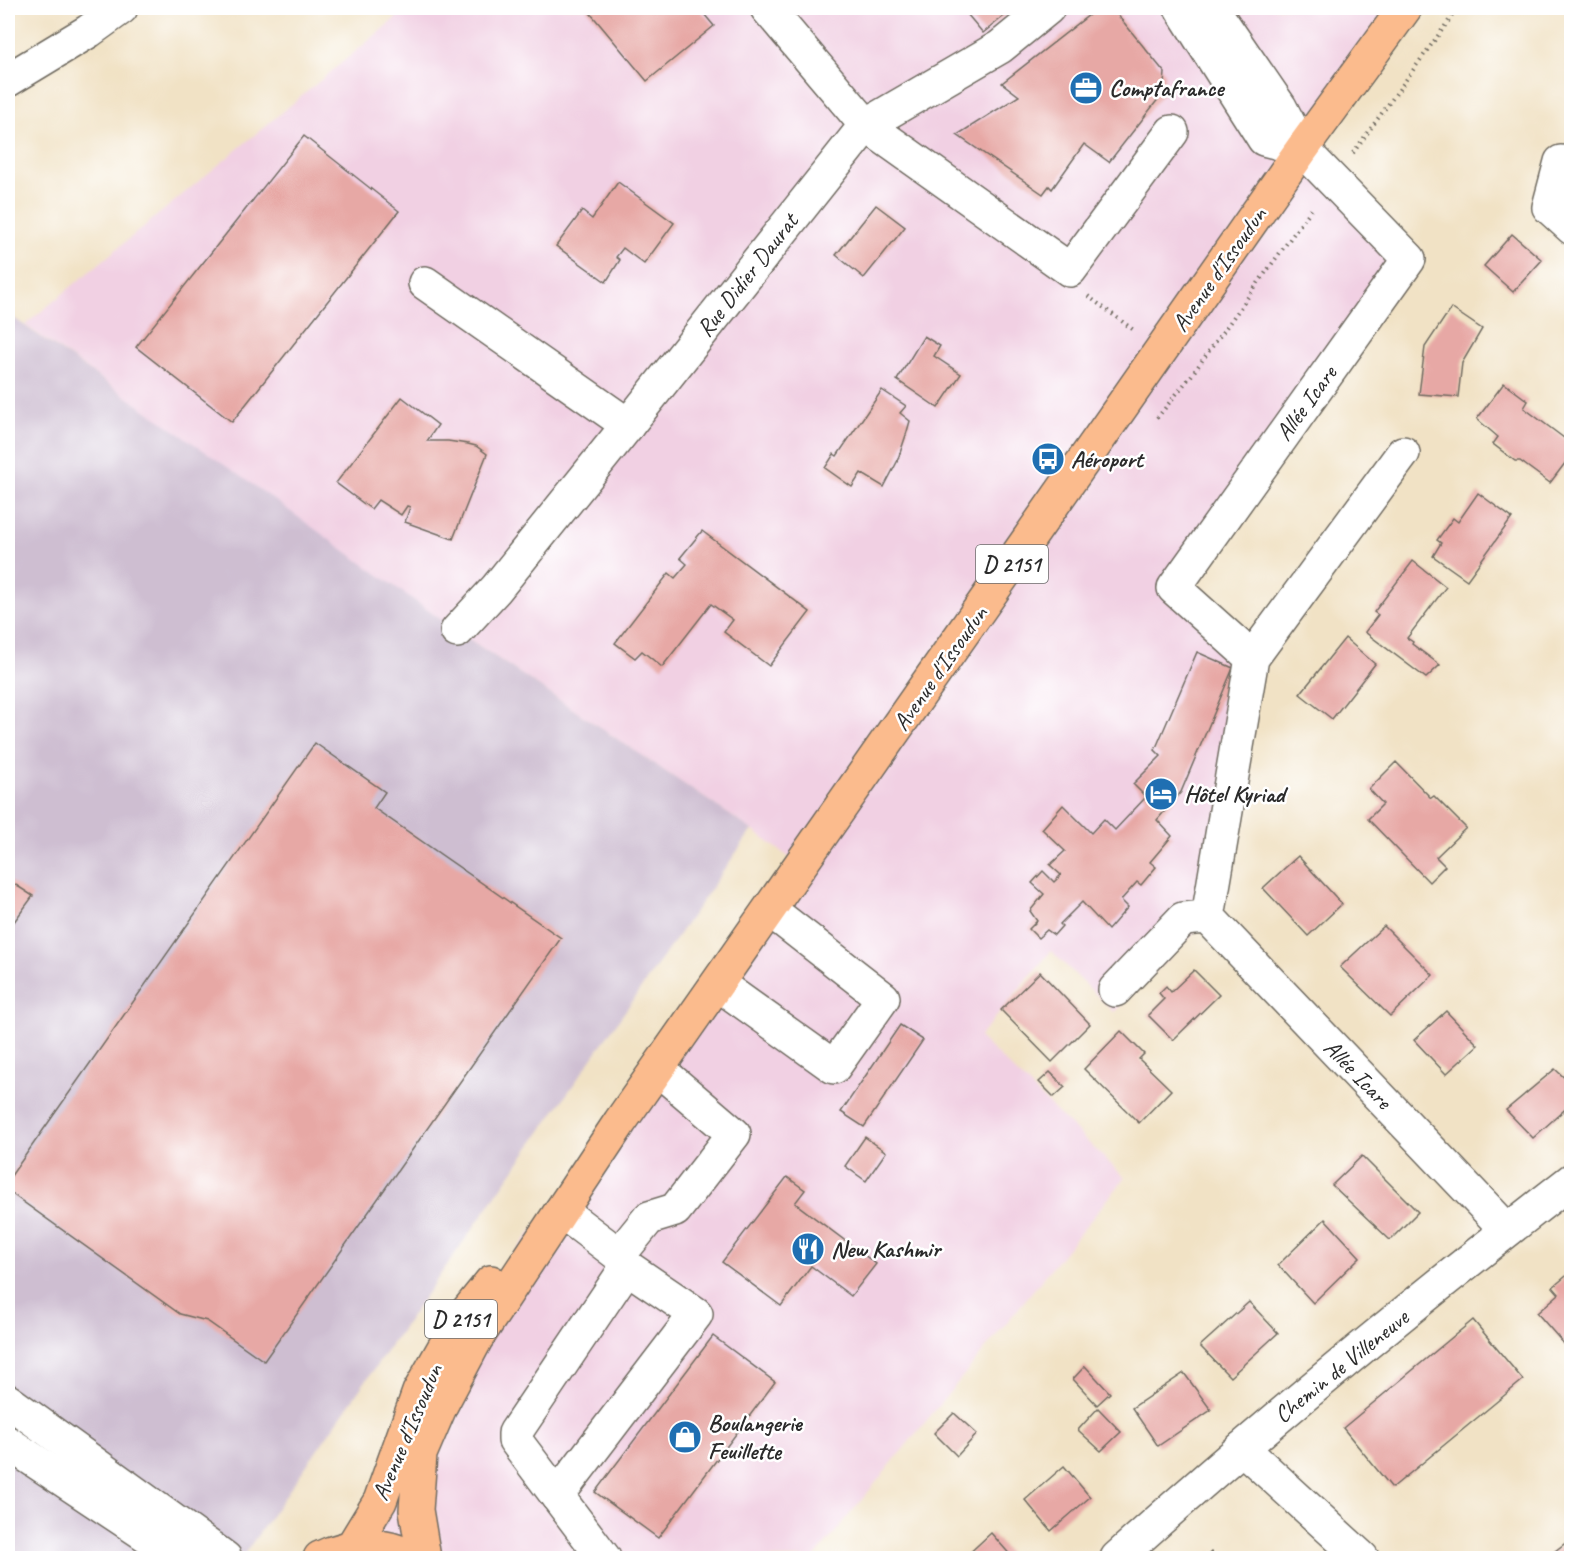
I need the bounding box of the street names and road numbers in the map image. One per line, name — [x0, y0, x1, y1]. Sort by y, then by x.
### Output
street label: Avenue d'Issoudun — [1165, 200, 1274, 337]
street label: Rue Didier Daurat — [690, 206, 806, 343]
street label: Allée Icare — [1269, 358, 1345, 446]
road number: D 2151 — [976, 545, 1048, 583]
street label: Avenue d'Issoudun — [886, 599, 995, 736]
street label: Allée Icare — [1318, 1033, 1400, 1117]
road number: D 2151 — [425, 1300, 497, 1338]
street label: Chemin de Villeneuve — [1268, 1301, 1416, 1429]
street label: Avenue d'Issoudun — [365, 1358, 450, 1505]

